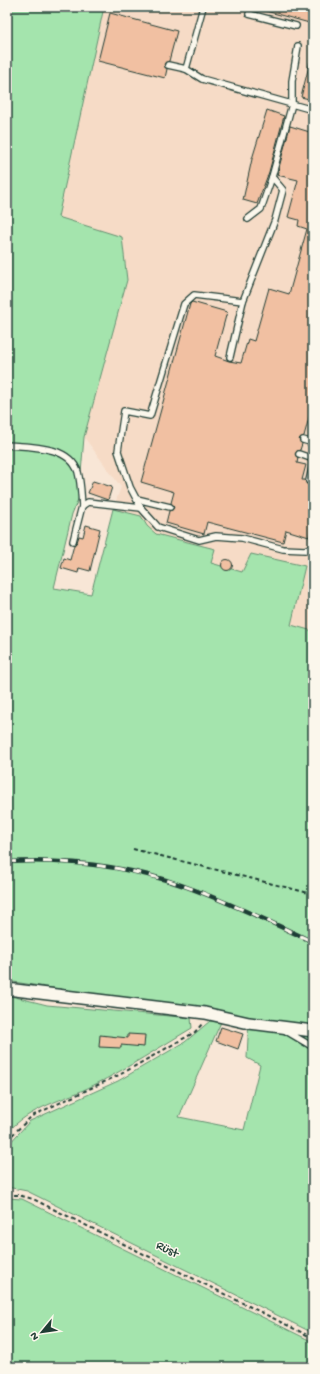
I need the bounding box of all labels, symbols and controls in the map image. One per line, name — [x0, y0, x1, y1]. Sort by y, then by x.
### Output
street label: Rüst — [153, 1238, 182, 1263]
north arrow — [22, 1312, 62, 1352]
text: N — [28, 1330, 42, 1342]

